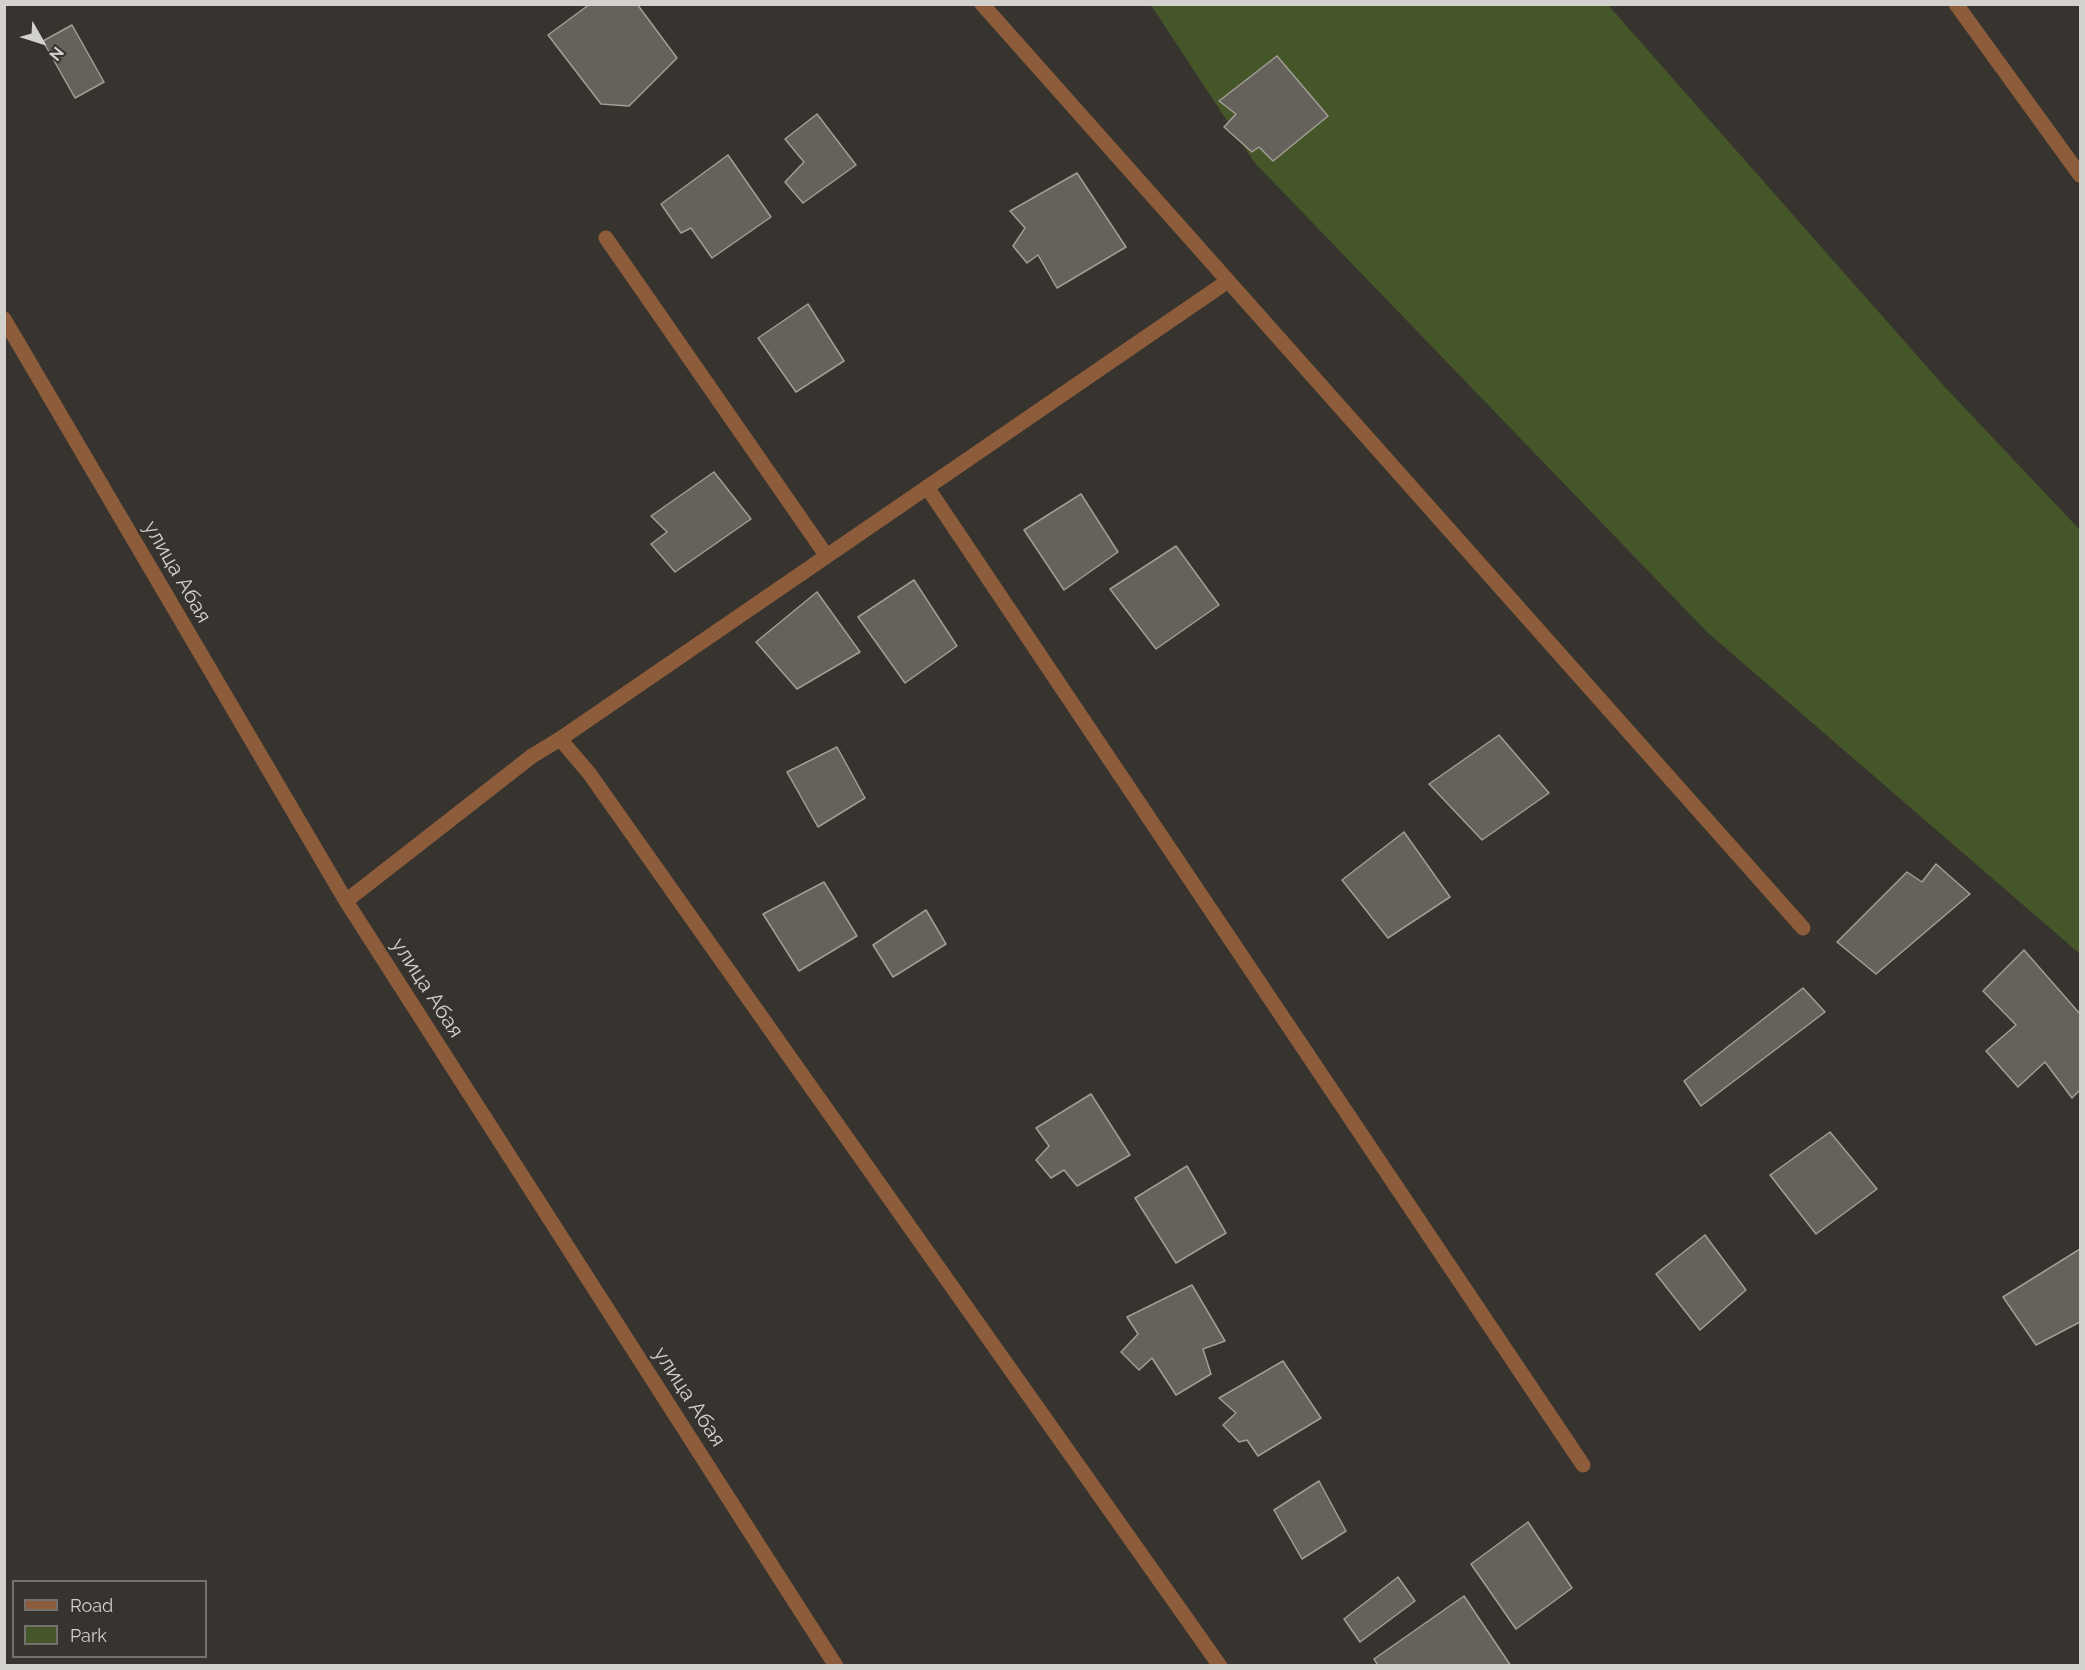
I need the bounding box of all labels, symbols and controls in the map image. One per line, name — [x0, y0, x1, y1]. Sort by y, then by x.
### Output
north arrow — [12, 12, 72, 72]
text: N — [45, 43, 68, 64]
street label: улица Абая — [138, 516, 216, 628]
street label: улица Абая — [385, 933, 469, 1043]
street label: улица Абая — [647, 1342, 731, 1452]
legend — [12, 1580, 207, 1658]
text: Road — [70, 1595, 113, 1616]
text: Park — [70, 1625, 107, 1646]

